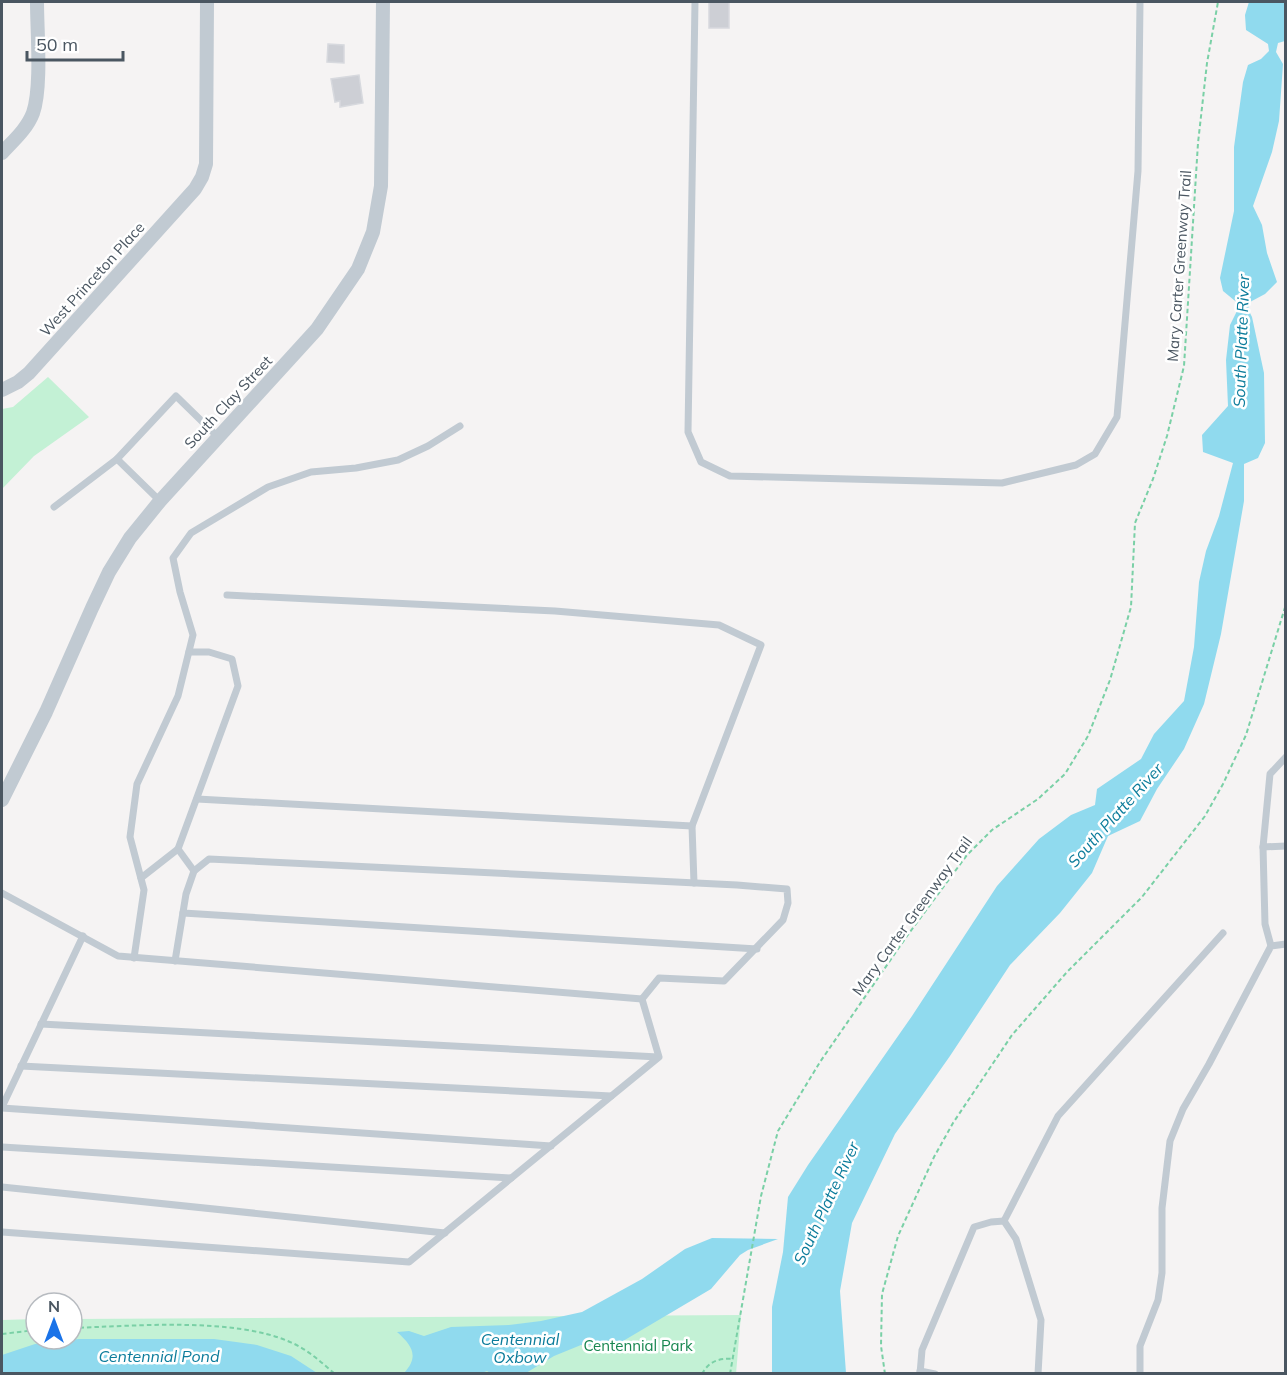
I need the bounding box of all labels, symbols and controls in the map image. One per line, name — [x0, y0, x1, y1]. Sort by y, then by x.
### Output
scale bar — [27, 24, 123, 62]
text: 50 m — [36, 33, 78, 56]
street label: Mary Carter Greenway Trail — [1163, 170, 1195, 362]
street label: West Princeton Place — [36, 218, 148, 340]
water label: South Platte River — [1229, 273, 1253, 408]
street label: South Clay Street — [180, 351, 276, 453]
water label: South Platte River — [1063, 758, 1168, 871]
street label: Mary Carter Greenway Trail — [848, 833, 976, 999]
water label: South Platte River — [789, 1137, 864, 1267]
north arrow — [24, 1291, 84, 1351]
text: N — [48, 1296, 60, 1316]
water label: Centennial Oxbow — [481, 1329, 560, 1367]
park label: Centennial Park — [583, 1336, 693, 1355]
water label: Centennial Pond — [98, 1346, 220, 1366]

